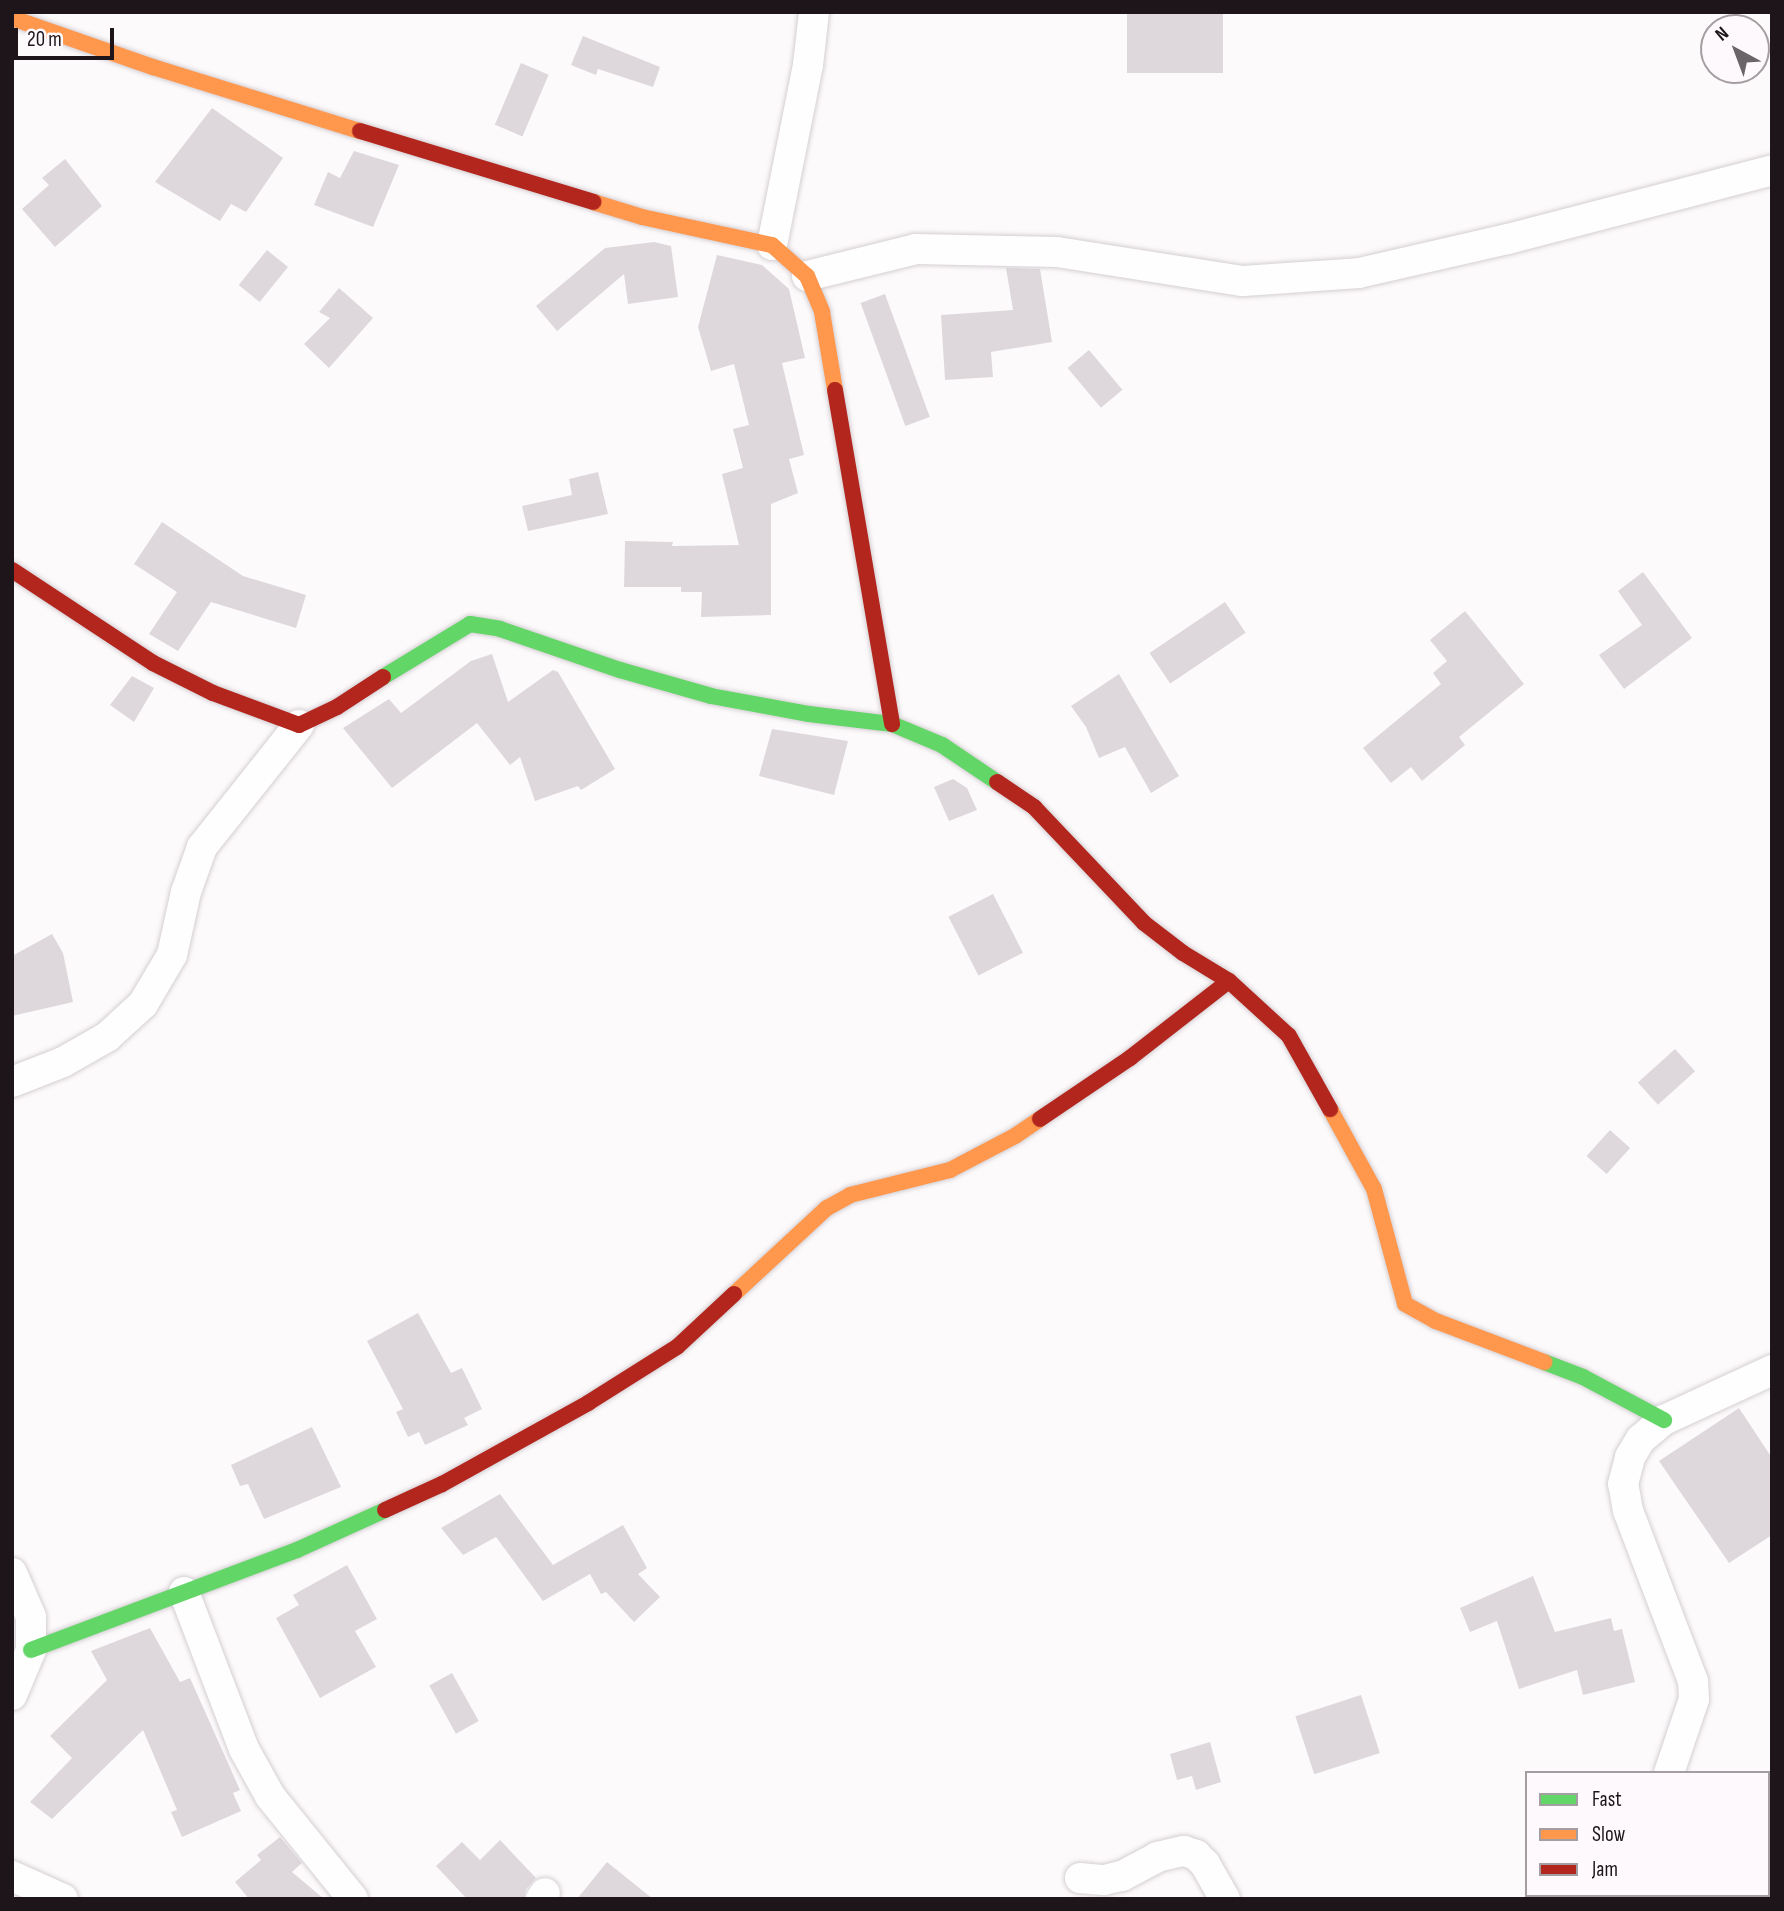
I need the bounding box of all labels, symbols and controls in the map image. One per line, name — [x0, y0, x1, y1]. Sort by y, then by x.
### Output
scale bar — [18, 14, 117, 58]
north arrow — [1700, 14, 1770, 84]
text: N — [1711, 22, 1734, 46]
text: 20 m — [27, 27, 62, 52]
legend — [1525, 1771, 1770, 1897]
text: Fast — [1592, 1787, 1622, 1812]
text: Slow — [1592, 1822, 1625, 1847]
text: Jam — [1592, 1857, 1618, 1882]

